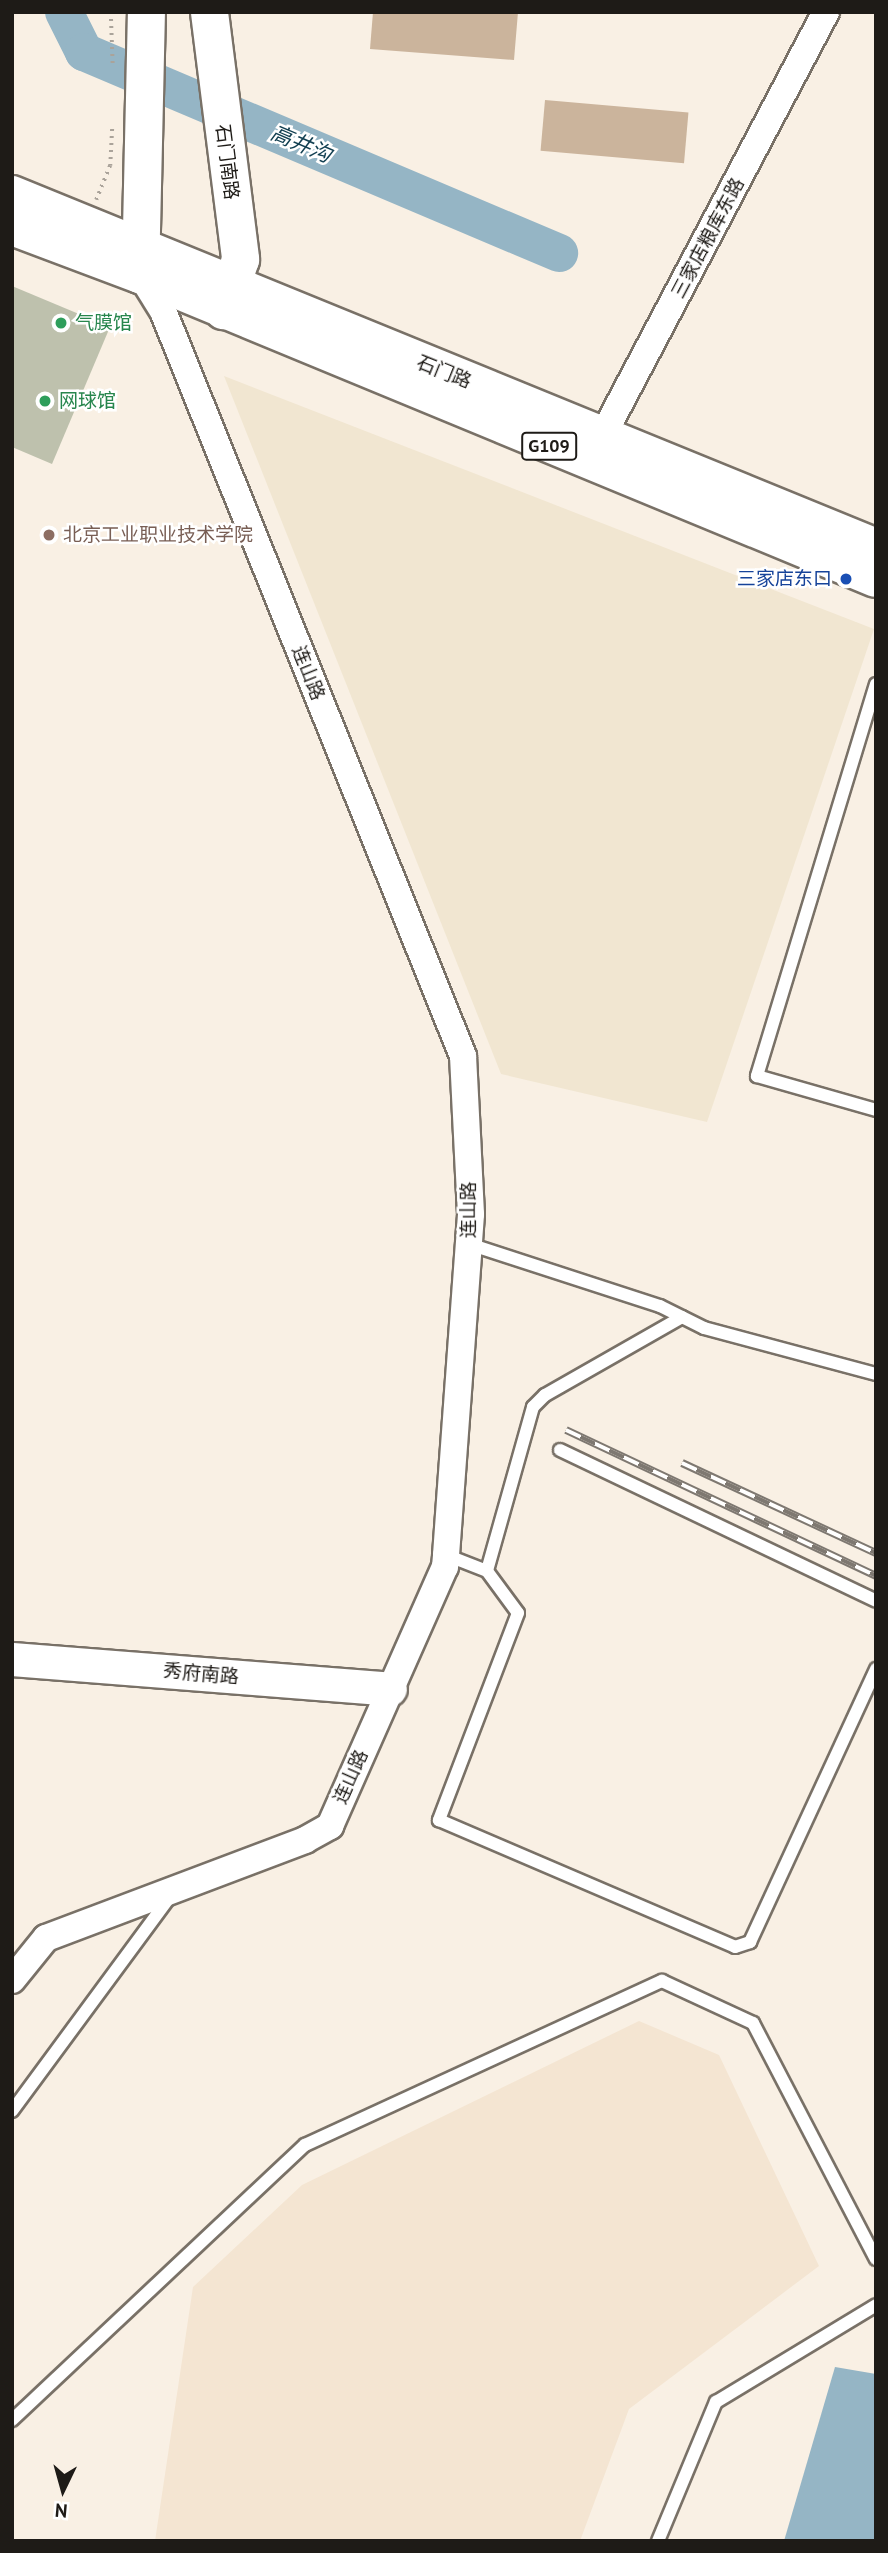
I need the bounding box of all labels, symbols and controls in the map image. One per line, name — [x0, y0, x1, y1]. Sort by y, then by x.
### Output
water label: 高井沟 — [267, 120, 335, 168]
street label: 石门南路 — [211, 123, 243, 201]
street label: 三家店粮库东路 — [667, 174, 749, 302]
place label: 气膜馆 — [75, 312, 132, 334]
marker: 气膜馆 — [53, 315, 69, 331]
street label: 石门路 — [413, 351, 475, 393]
place label: 网球馆 — [59, 390, 116, 412]
marker: 网球馆 — [37, 393, 53, 409]
road number: G109 — [521, 432, 577, 461]
place label: 北京工业职业技术学院 — [63, 524, 253, 546]
marker: 北京工业职业技术学院 — [41, 527, 57, 543]
place label: 三家店东口 — [737, 568, 832, 590]
marker: 三家店东口 — [838, 571, 854, 587]
street label: 连山路 — [287, 642, 329, 704]
street label: 连山路 — [458, 1182, 480, 1238]
street label: 秀府南路 — [162, 1659, 240, 1689]
street label: 连山路 — [329, 1746, 373, 1808]
north arrow — [28, 2455, 98, 2525]
text: N — [54, 2498, 68, 2523]

